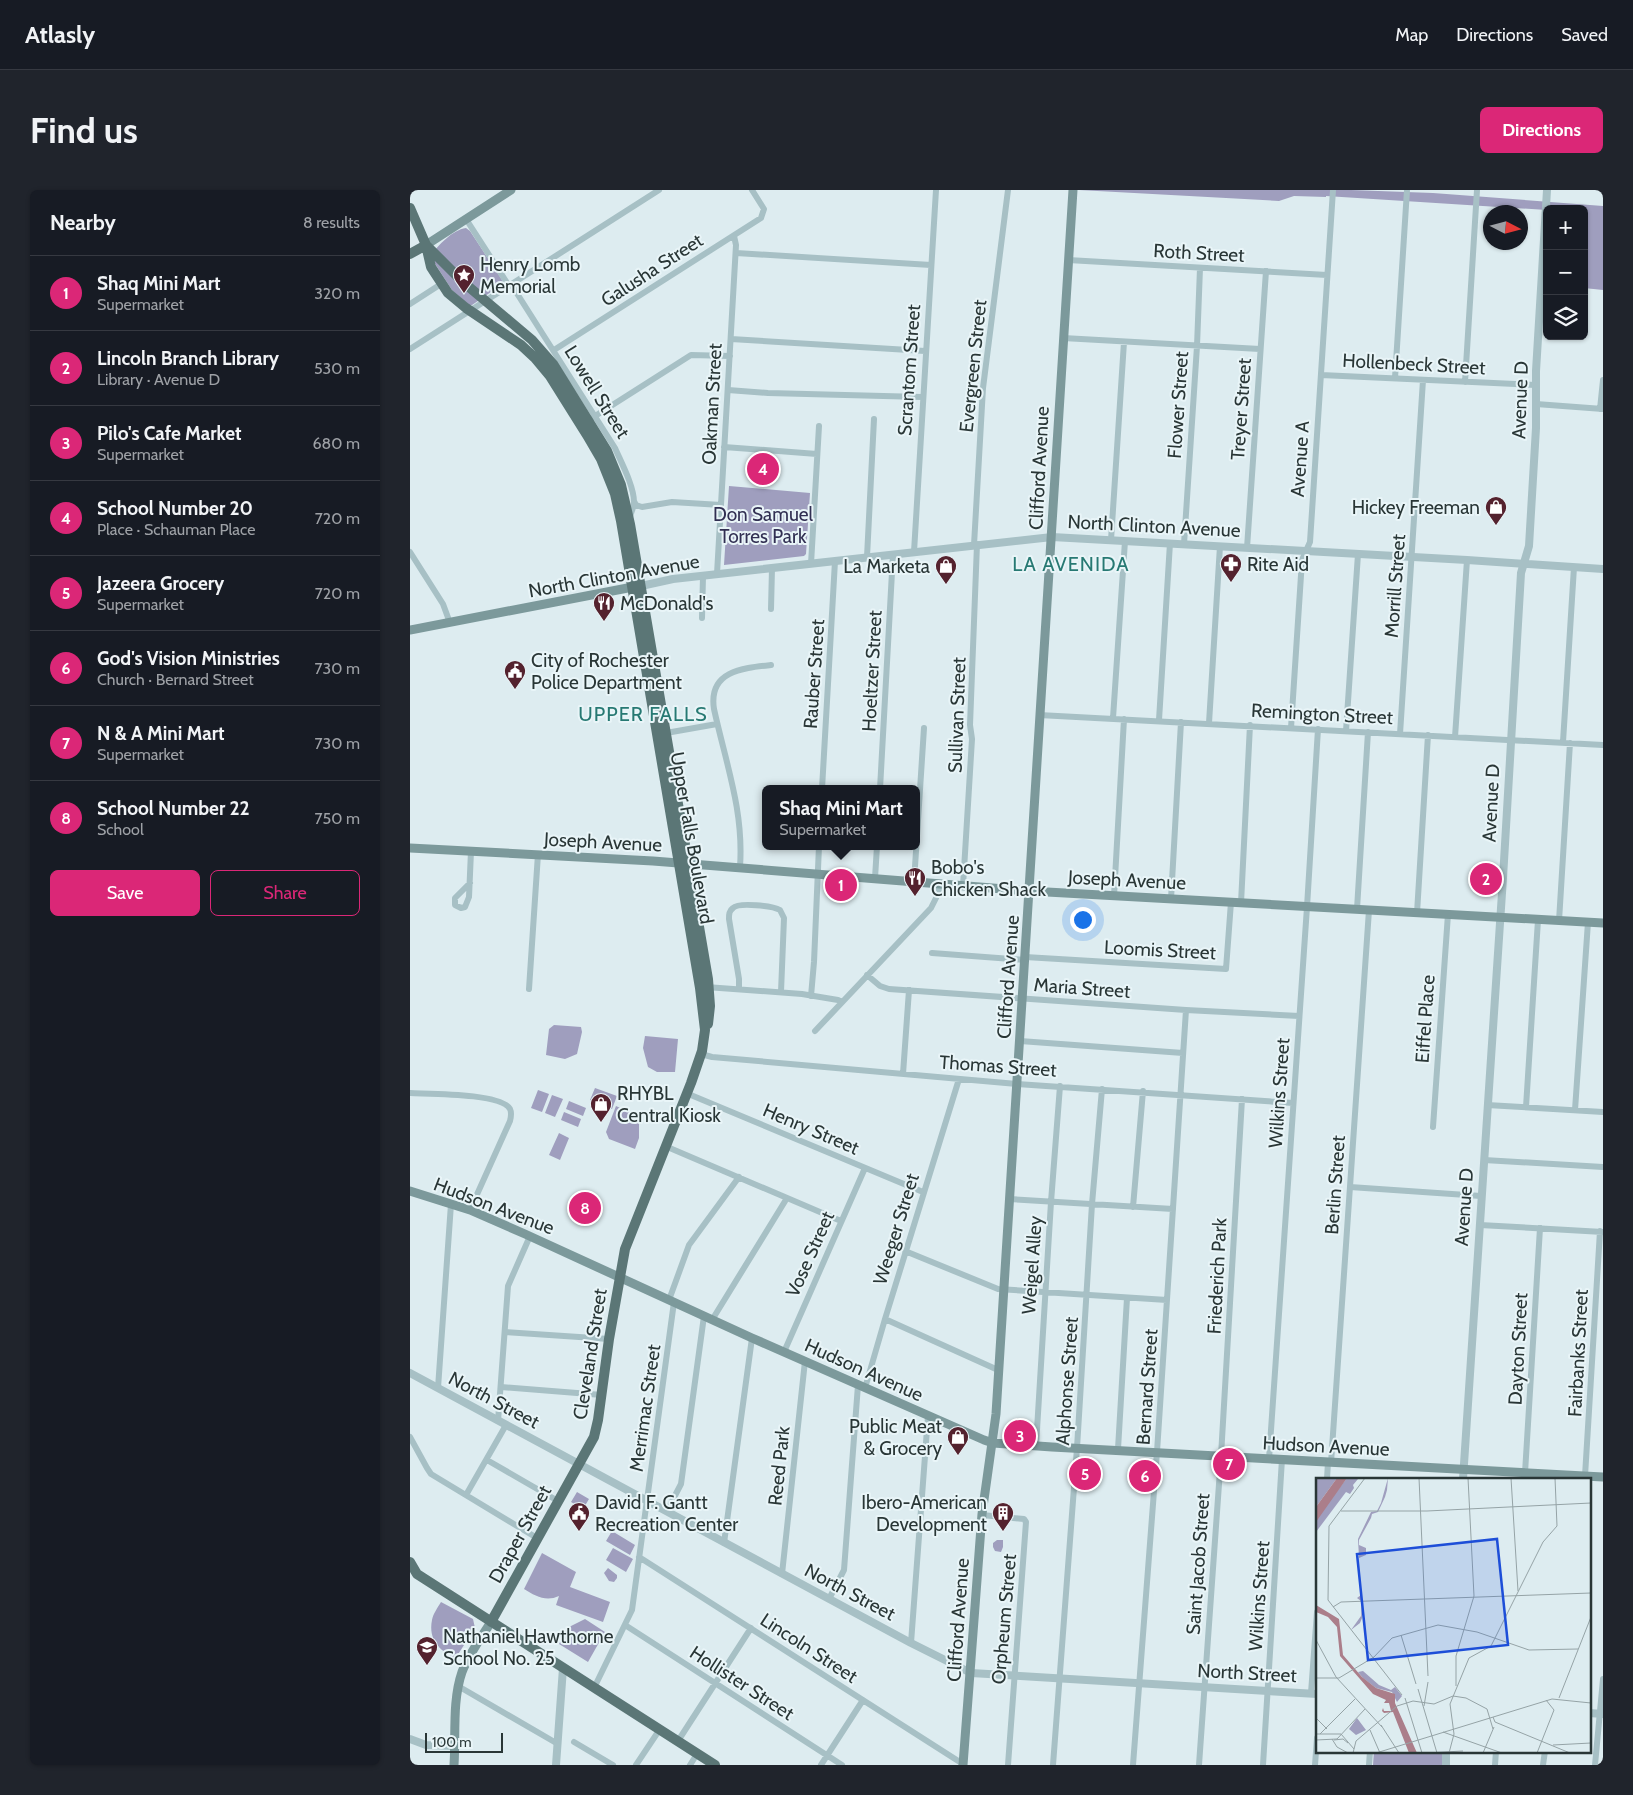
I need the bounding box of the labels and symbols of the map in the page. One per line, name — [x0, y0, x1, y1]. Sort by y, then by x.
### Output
north arrow — [1483, 205, 1528, 250]
street label: Galusha Street — [597, 228, 708, 311]
street label: Roth Street — [1153, 239, 1246, 267]
place label: Henry Lomb Memorial — [480, 253, 580, 298]
place icon: Henry Lomb Memorial — [452, 263, 476, 294]
street label: Evergreen Street — [955, 298, 991, 434]
street label: Scrantom Street — [893, 303, 925, 437]
street label: Lowell Street — [559, 341, 635, 443]
street label: Oakman Street — [697, 342, 727, 465]
street label: Hollenbeck Street — [1342, 349, 1487, 379]
street label: Flower Street — [1163, 350, 1193, 459]
street label: Treyer Street — [1226, 357, 1256, 461]
street label: Avenue D — [1507, 360, 1533, 440]
street label: Clifford Avenue — [1024, 405, 1054, 530]
street label: Avenue A — [1286, 420, 1314, 498]
pin: 4 — [747, 450, 779, 488]
shop icon: Hickey Freeman — [1484, 495, 1508, 526]
place label: Hickey Freeman — [1352, 496, 1480, 519]
park label: Don Samuel Torres Park — [713, 503, 814, 548]
street label: North Clinton Avenue — [1067, 510, 1241, 542]
street label: Morrill Street — [1380, 533, 1410, 639]
street label: North Clinton Avenue — [527, 550, 702, 602]
district label: LA AVENIDA — [1012, 552, 1130, 576]
pharmacy icon: Rite Aid — [1219, 552, 1243, 583]
place label: Rite Aid — [1247, 553, 1309, 576]
shop icon: La Marketa — [934, 554, 958, 585]
place label: La Marketa — [843, 555, 930, 578]
restaurant icon: McDonald's — [592, 591, 616, 622]
place label: McDonald's — [620, 592, 714, 615]
street label: Hoeltzer Street — [857, 609, 887, 732]
street label: Rauber Street — [799, 618, 829, 730]
place label: City of Rochester Police Department — [531, 649, 682, 694]
street label: Sullivan Street — [943, 656, 971, 773]
public building icon: City of Rochester Police Department — [503, 659, 527, 690]
street label: Remington Street — [1250, 699, 1394, 729]
district label: UPPER FALLS — [578, 702, 708, 726]
street label: Upper Falls Boulevard — [666, 750, 718, 926]
street label: Avenue D — [1477, 763, 1505, 843]
street label: Joseph Avenue — [542, 827, 663, 857]
place label: Bobo's Chicken Shack — [931, 856, 1046, 901]
pin: 2 — [1470, 860, 1502, 898]
street label: Joseph Avenue — [1066, 865, 1187, 895]
pin: 1 — [825, 866, 857, 904]
restaurant icon: Bobo's Chicken Shack — [903, 866, 927, 897]
your location — [1070, 907, 1096, 933]
street label: Clifford Avenue — [992, 914, 1024, 1040]
street label: Loomis Street — [1104, 936, 1217, 964]
street label: Maria Street — [1033, 973, 1132, 1003]
street label: Eiffel Place — [1410, 974, 1440, 1064]
street label: Wilkins Street — [1264, 1036, 1294, 1149]
street label: Thomas Street — [939, 1050, 1058, 1082]
place label: RHYBL Central Kiosk — [617, 1082, 721, 1127]
shop icon: RHYBL Central Kiosk — [589, 1092, 613, 1123]
street label: Henry Street — [759, 1098, 863, 1160]
street label: Berlin Street — [1320, 1134, 1350, 1235]
street label: Avenue D — [1450, 1167, 1478, 1247]
street label: Weeger Street — [868, 1170, 924, 1287]
street label: Hudson Avenue — [431, 1172, 558, 1240]
pin: 8 — [569, 1189, 601, 1227]
street label: Vose Street — [781, 1207, 839, 1301]
street label: Weigel Alley — [1017, 1215, 1047, 1315]
street label: Friederich Park — [1202, 1217, 1232, 1335]
street label: Cleveland Street — [568, 1286, 612, 1421]
street label: Fairbanks Street — [1563, 1288, 1593, 1417]
street label: Dayton Street — [1504, 1292, 1532, 1406]
street label: Alphonse Street — [1051, 1315, 1083, 1446]
street label: Bernard Street — [1131, 1328, 1163, 1446]
street label: Hudson Avenue — [801, 1334, 927, 1406]
street label: Merrimac Street — [625, 1342, 665, 1473]
street label: North Street — [445, 1367, 544, 1434]
place label: Public Meat & Grocery — [849, 1415, 943, 1460]
pin: 3 — [1004, 1417, 1036, 1455]
street label: Reed Park — [763, 1425, 795, 1507]
shop icon: Public Meat & Grocery — [946, 1425, 970, 1456]
street label: Hudson Avenue — [1262, 1431, 1390, 1461]
pin: 7 — [1213, 1445, 1245, 1483]
pin: 5 — [1069, 1455, 1101, 1493]
pin: 6 — [1129, 1457, 1161, 1495]
inset map — [1316, 1478, 1590, 1752]
street label: Draper Street — [484, 1481, 557, 1587]
place label: David F. Gantt Recreation Center — [595, 1491, 738, 1536]
place label: Ibero-American Development — [861, 1491, 988, 1536]
street label: Saint Jacob Street — [1182, 1492, 1214, 1636]
public building icon: David F. Gantt Recreation Center — [567, 1501, 591, 1532]
building icon: Ibero-American Development — [991, 1501, 1015, 1532]
street label: Wilkins Street — [1244, 1539, 1274, 1652]
street label: Orpheum Street — [987, 1552, 1021, 1685]
street label: Clifford Avenue — [942, 1557, 974, 1683]
street label: North Street — [801, 1559, 900, 1626]
street label: Lincoln Street — [756, 1608, 862, 1688]
place label: Nathaniel Hawthorne School No. 25 — [443, 1625, 614, 1670]
school or university icon: Nathaniel Hawthorne School No. 25 — [415, 1635, 439, 1666]
street label: Hollister Street — [686, 1641, 799, 1726]
street label: North Street — [1197, 1659, 1298, 1687]
scale bar — [425, 1730, 502, 1753]

